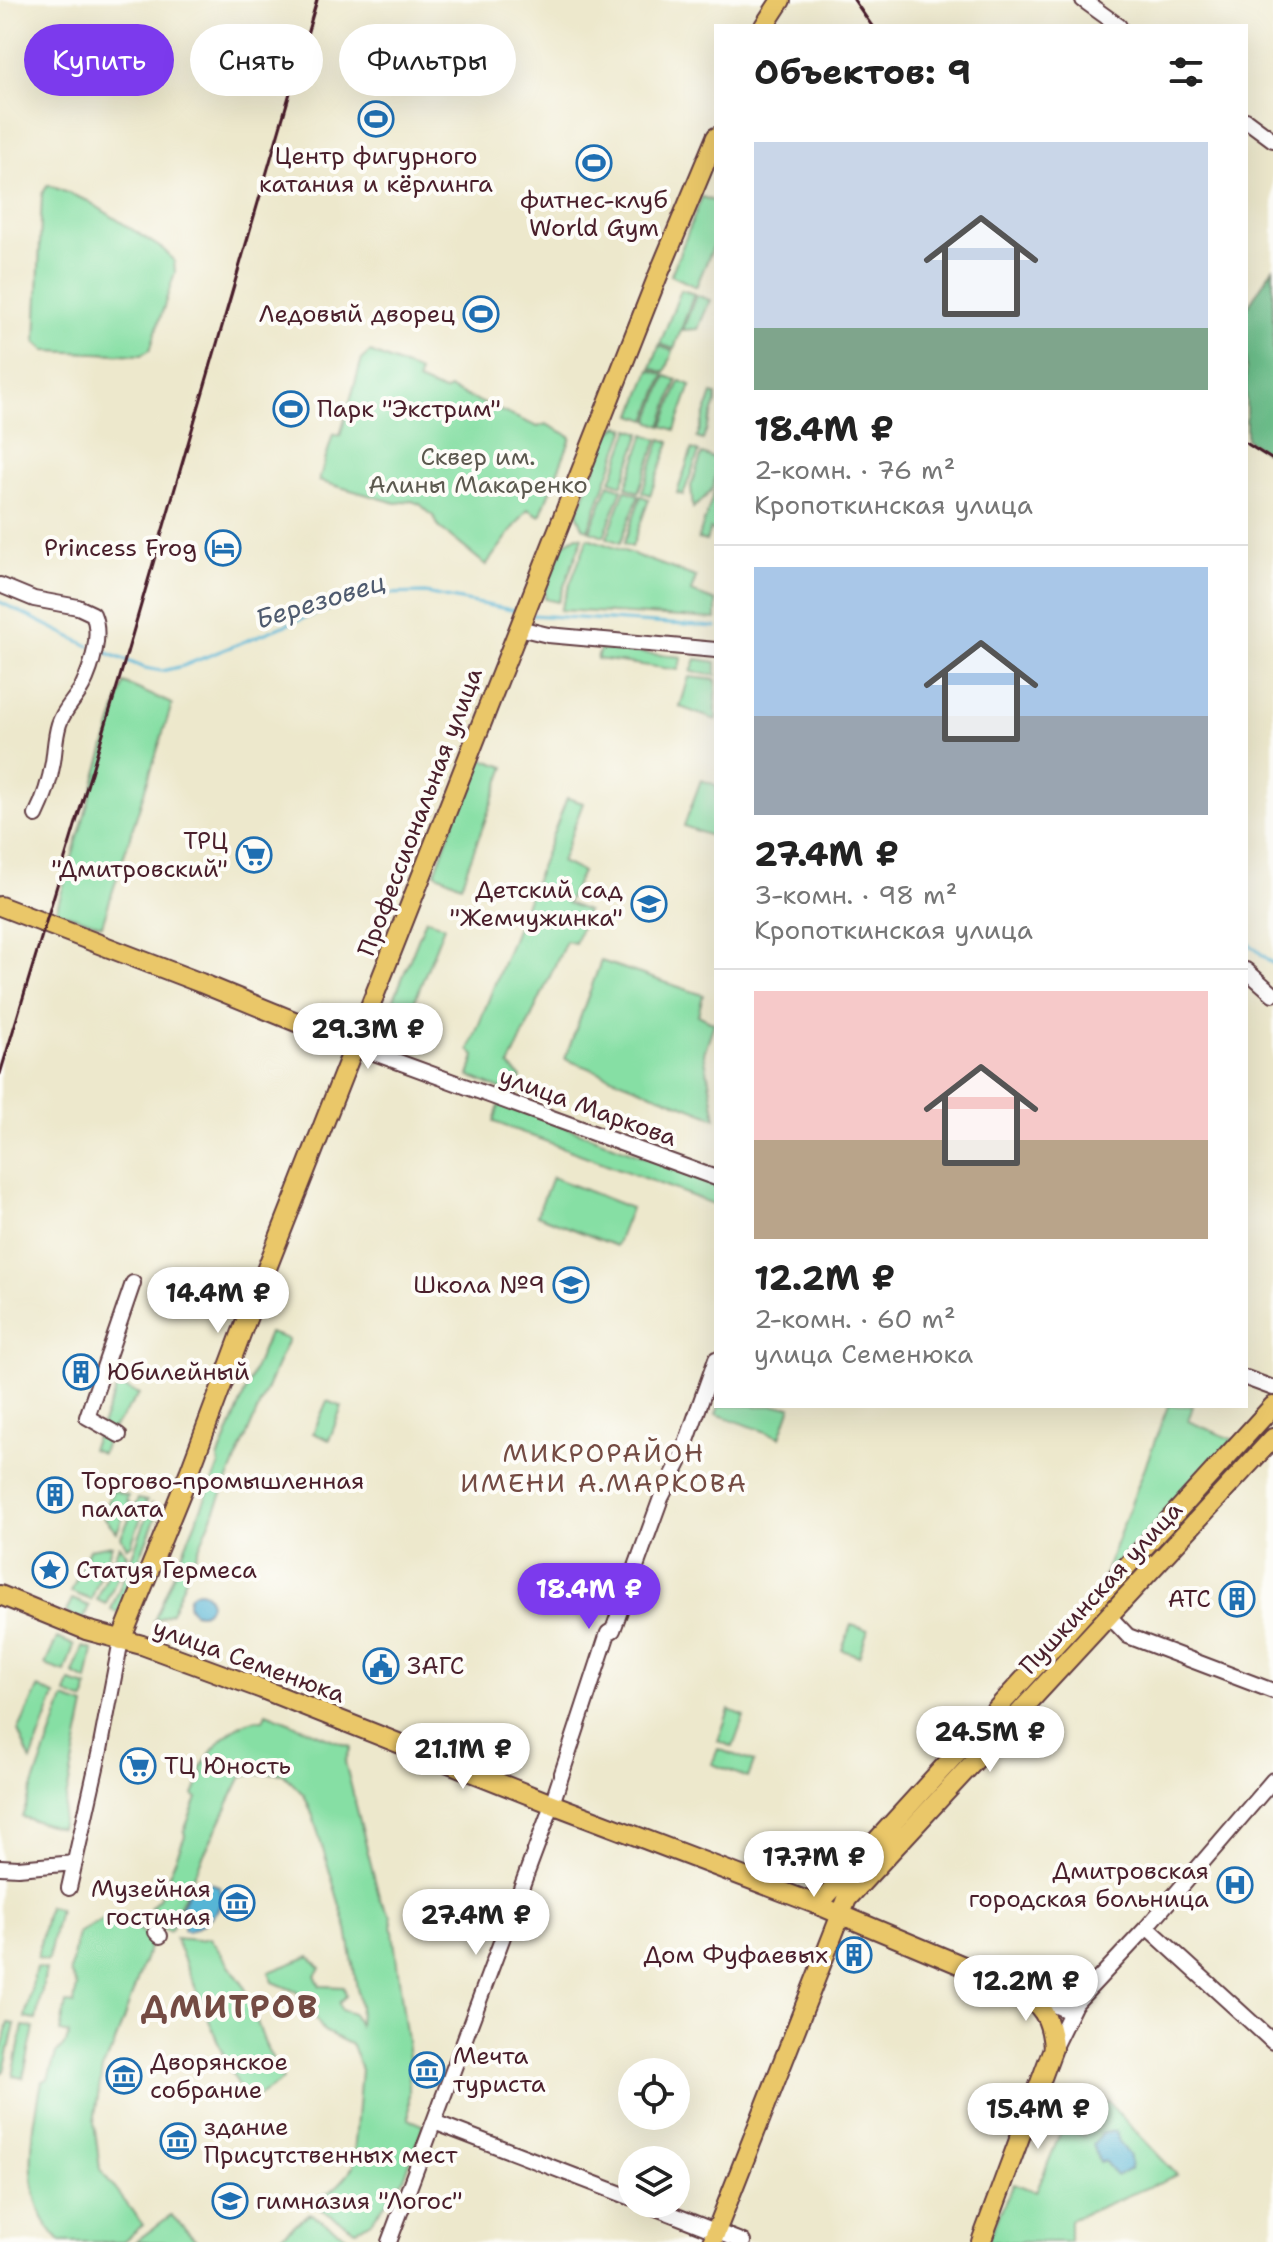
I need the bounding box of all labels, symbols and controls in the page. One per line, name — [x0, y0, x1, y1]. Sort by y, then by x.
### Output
chip: Купить — [24, 24, 174, 96]
chip: Снять — [190, 24, 323, 96]
chip: Фильтры — [339, 24, 516, 96]
text: Объектов: 9 — [754, 49, 971, 95]
icon: filters — [1164, 50, 1208, 94]
sports icon: Центр фигурного катания и кёрлинга — [357, 100, 395, 138]
place label: Центр фигурного катания и кёрлинга — [259, 140, 493, 200]
sports icon: фитнес-клуб World Gym — [575, 144, 613, 182]
place label: фитнес-клуб World Gym — [520, 184, 668, 244]
icon: home — [909, 194, 1053, 338]
sports icon: Ледовый дворец — [462, 295, 500, 333]
place label: Ледовый дворец — [259, 298, 455, 330]
sports icon: Парк "Экстрим" — [272, 390, 310, 428]
place label: Парк "Экстрим" — [317, 393, 501, 425]
text: 18.4M ₽ — [754, 406, 894, 452]
park label: Сквер им. Алины Макаренко — [368, 441, 588, 501]
text: 2-комн. · 76 m² — [754, 452, 955, 487]
text: Кропоткинская улица — [754, 487, 1033, 522]
hotel icon: Princess Frog — [204, 529, 242, 567]
place label: Princess Frog — [44, 532, 197, 564]
water label: Березовец — [251, 564, 389, 636]
icon: home — [909, 619, 1053, 763]
street label: Профессиональная улица — [350, 663, 490, 961]
place label: ТРЦ "Дмитровский" — [51, 825, 228, 885]
text: 27.4M ₽ — [754, 831, 899, 877]
supermarket icon: ТРЦ "Дмитровский" — [235, 836, 273, 874]
place label: Детский сад "Жемчужинка" — [450, 874, 623, 934]
text: 3-комн. · 98 m² — [754, 877, 957, 912]
school or university icon: Детский сад "Жемчужинка" — [630, 885, 668, 923]
text: Кропоткинская улица — [754, 912, 1033, 947]
pin: 29.3M ₽ — [294, 1003, 442, 1071]
text: 29.3M ₽ — [311, 1011, 425, 1046]
icon: home — [909, 1043, 1053, 1187]
street label: улица Маркова — [495, 1060, 681, 1154]
text: 12.2M ₽ — [754, 1255, 895, 1301]
school or university icon: Школа №9 — [552, 1266, 590, 1304]
pin: 14.4M ₽ — [144, 1267, 292, 1335]
place label: Школа №9 — [413, 1269, 545, 1301]
text: 14.4M ₽ — [165, 1275, 271, 1310]
text: 2-комн. · 60 m² — [754, 1301, 956, 1336]
text: улица Семенюка — [754, 1336, 973, 1371]
building icon: Юбилейный — [62, 1353, 100, 1391]
place label: Юбилейный — [107, 1356, 250, 1388]
district label: МИКРОРАЙОН ИМЕНИ А.МАРКОВА — [460, 1435, 748, 1500]
place label: Торгово-промышленная палата — [81, 1465, 364, 1525]
building icon: Торгово-промышленная палата — [36, 1476, 74, 1514]
street label: Пушкинская улица — [1012, 1495, 1190, 1681]
place icon: Статуя Гермеса — [31, 1551, 69, 1589]
place label: Статуя Гермеса — [76, 1554, 257, 1586]
pin: 18.4M ₽ — [515, 1563, 663, 1631]
text: 18.4M ₽ — [535, 1571, 643, 1606]
building icon: АТС — [1218, 1580, 1256, 1618]
place label: АТС — [1168, 1583, 1211, 1615]
street label: улица Семенюка — [148, 1611, 350, 1711]
public building icon: ЗАГС — [362, 1647, 400, 1685]
place label: ЗАГС — [407, 1650, 464, 1682]
pin: 24.5M ₽ — [916, 1706, 1064, 1774]
text: 24.5M ₽ — [934, 1714, 1046, 1749]
pin: 21.1M ₽ — [389, 1723, 537, 1791]
text: 21.1M ₽ — [414, 1731, 512, 1766]
supermarket icon: ТЦ Юность — [119, 1747, 157, 1785]
place label: ТЦ Юность — [164, 1750, 291, 1782]
pin: 17.7M ₽ — [740, 1831, 888, 1899]
text: 17.7M ₽ — [762, 1839, 866, 1874]
place label: Дмитровская городская больница — [969, 1855, 1209, 1915]
hospital icon: Дмитровская городская больница — [1216, 1866, 1254, 1904]
place label: Музейная гостиная — [91, 1873, 211, 1933]
museum icon: Музейная гостиная — [218, 1884, 256, 1922]
pin: 27.4M ₽ — [402, 1889, 550, 1957]
text: 27.4M ₽ — [421, 1897, 531, 1932]
building icon: Дом Фуфаевых — [835, 1936, 873, 1974]
place label: Дом Фуфаевых — [644, 1939, 828, 1971]
pin: 12.2M ₽ — [952, 1955, 1100, 2023]
text: 12.2M ₽ — [972, 1963, 1080, 1998]
district label: ДМИТРОВ — [141, 1985, 319, 2028]
place label: Мечта туриста — [453, 2040, 546, 2100]
place label: Дворянское собрание — [150, 2046, 288, 2106]
museum icon: Мечта туриста — [408, 2051, 446, 2089]
museum icon: Дворянское собрание — [105, 2057, 143, 2095]
map controls — [618, 2058, 690, 2218]
button: locate — [618, 2058, 690, 2130]
pin: 15.4M ₽ — [964, 2083, 1112, 2151]
text: 15.4M ₽ — [986, 2091, 1090, 2126]
place label: здание Присутственных мест — [204, 2111, 458, 2171]
museum icon: здание Присутственных мест — [159, 2122, 197, 2160]
button: layers — [618, 2146, 690, 2218]
school or university icon: гимназия "Логос" — [211, 2182, 249, 2220]
place label: гимназия "Логос" — [256, 2185, 463, 2217]

